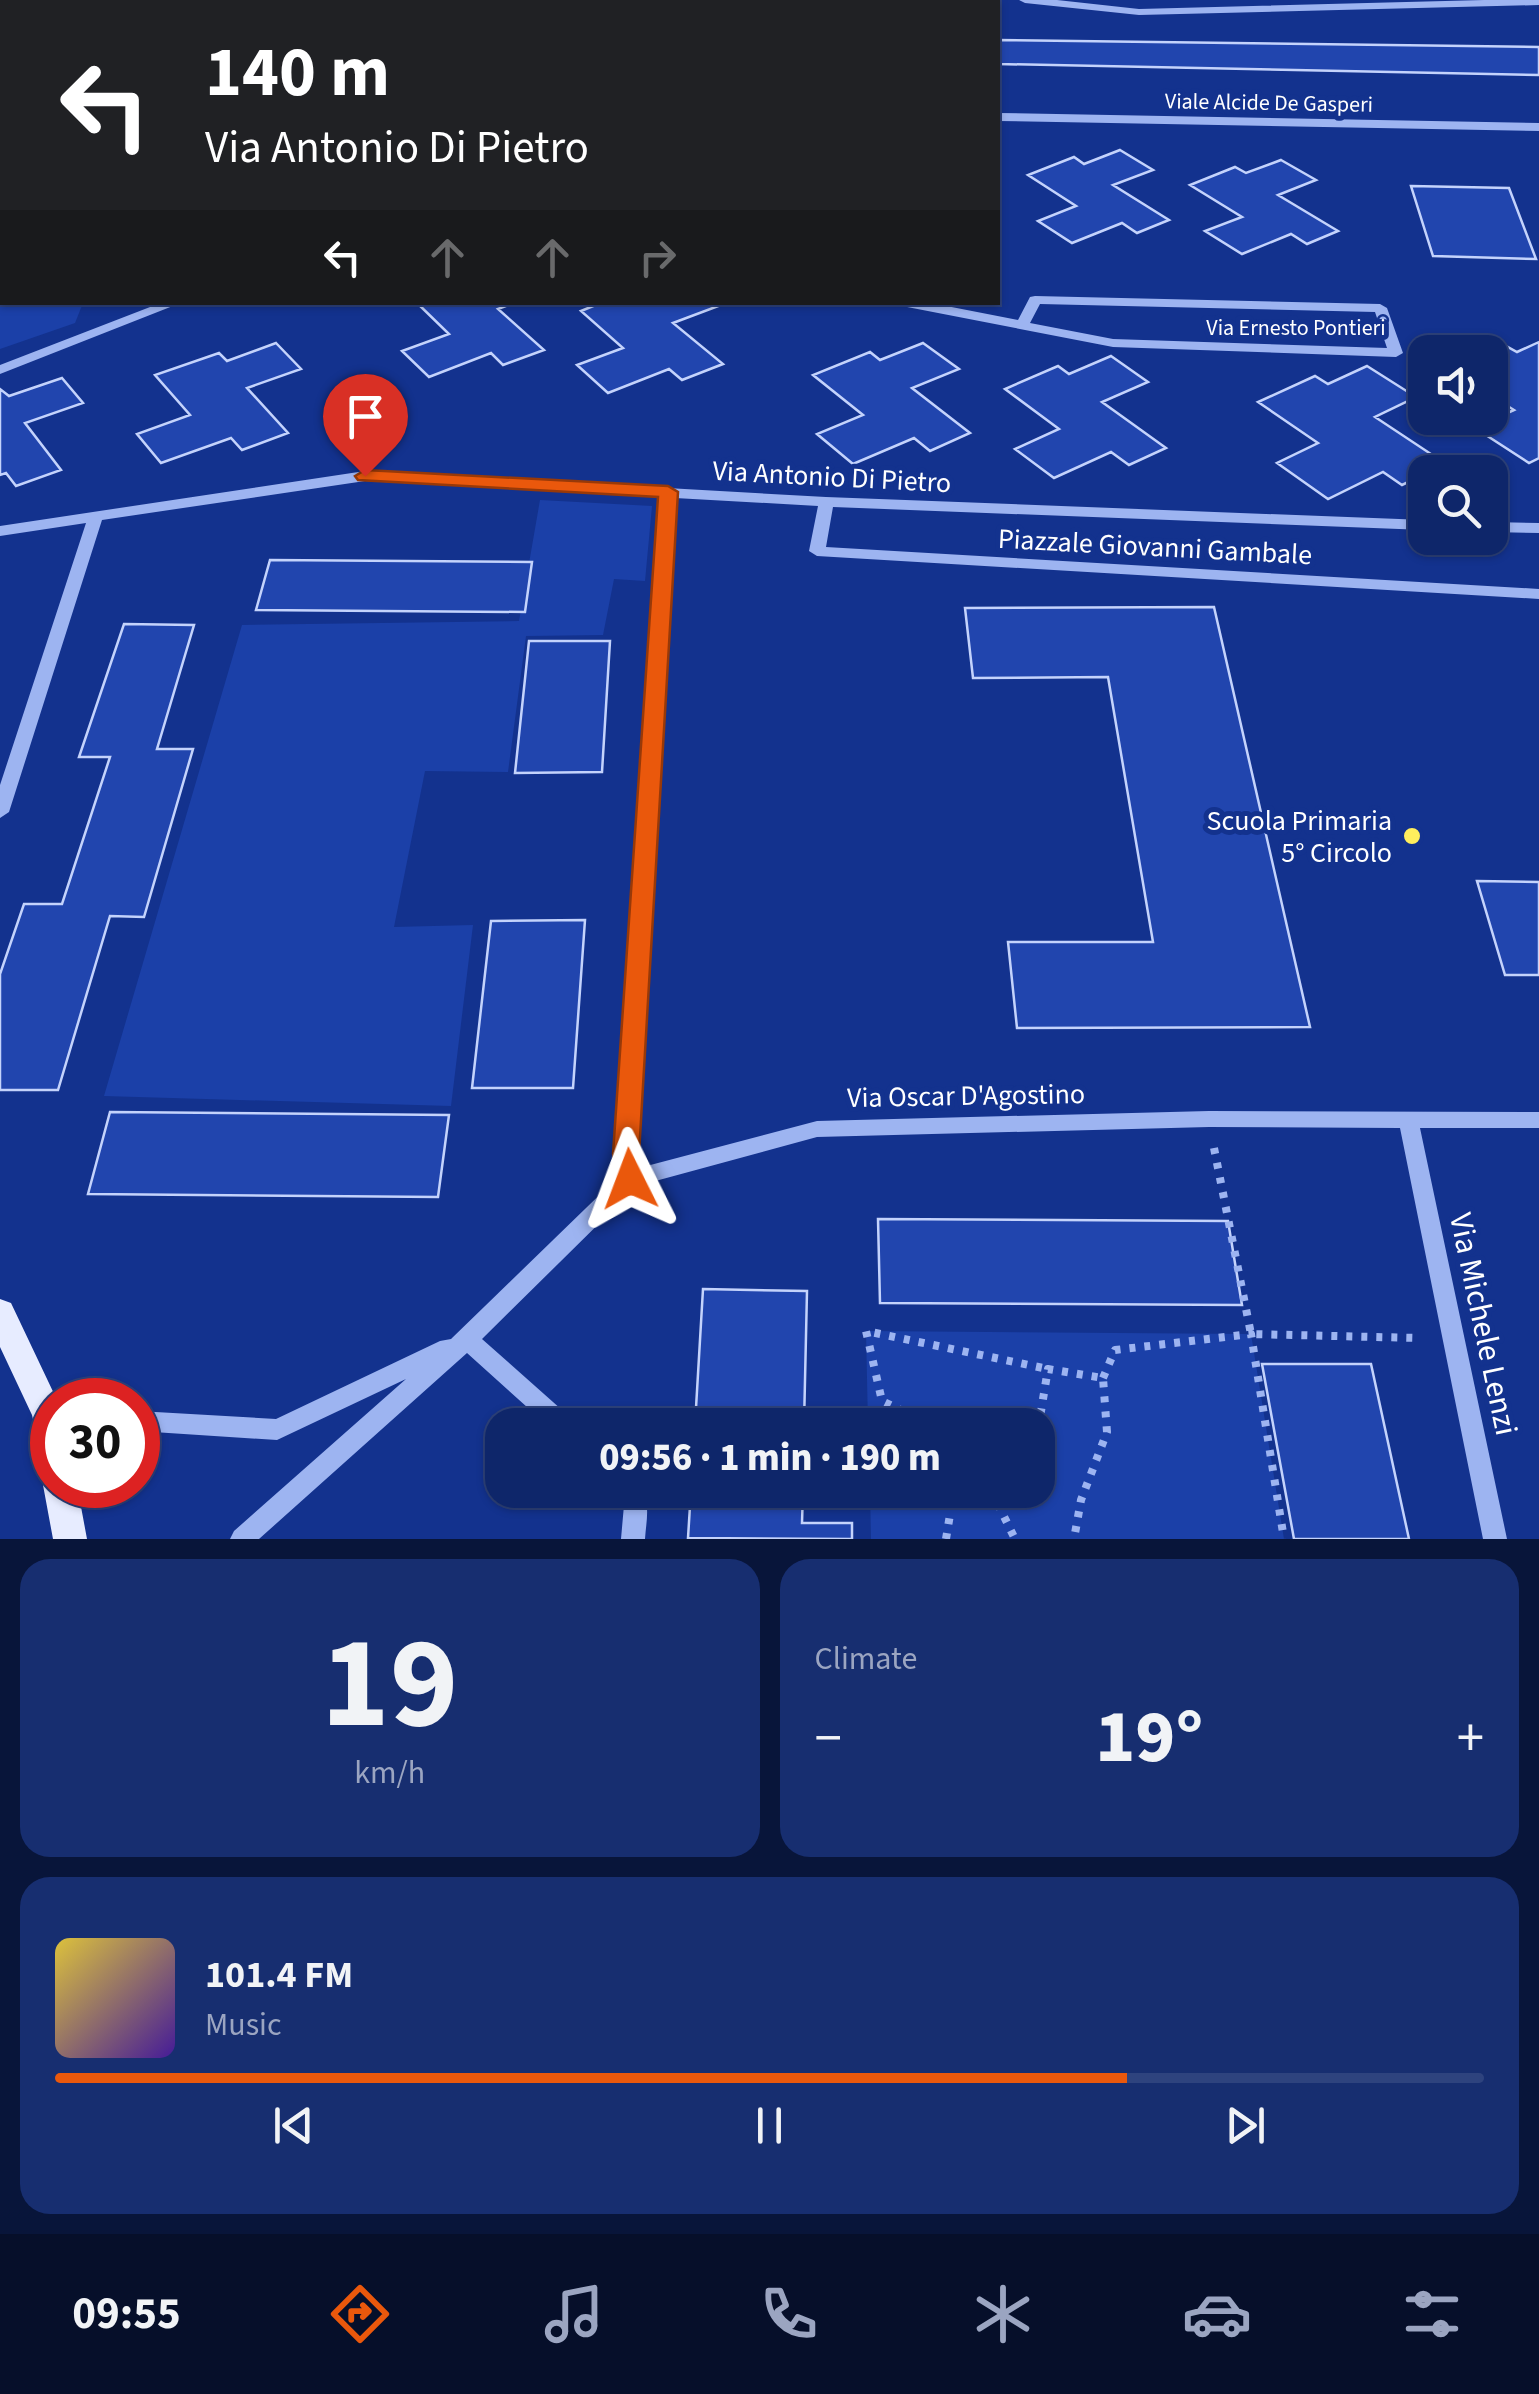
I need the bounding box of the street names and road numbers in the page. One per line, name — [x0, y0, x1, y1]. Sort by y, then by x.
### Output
street label: Viale Alcide De Gasperi — [1165, 85, 1373, 121]
street label: Via Ernesto Pontieri — [1206, 312, 1386, 344]
street label: Via Antonio Di Pietro — [712, 451, 952, 503]
street label: Piazzale Giovanni Gambale — [997, 519, 1313, 575]
street label: Via Oscar D'Agostino — [847, 1074, 1085, 1118]
street label: Via Michele Lenzi — [1437, 1209, 1529, 1440]

